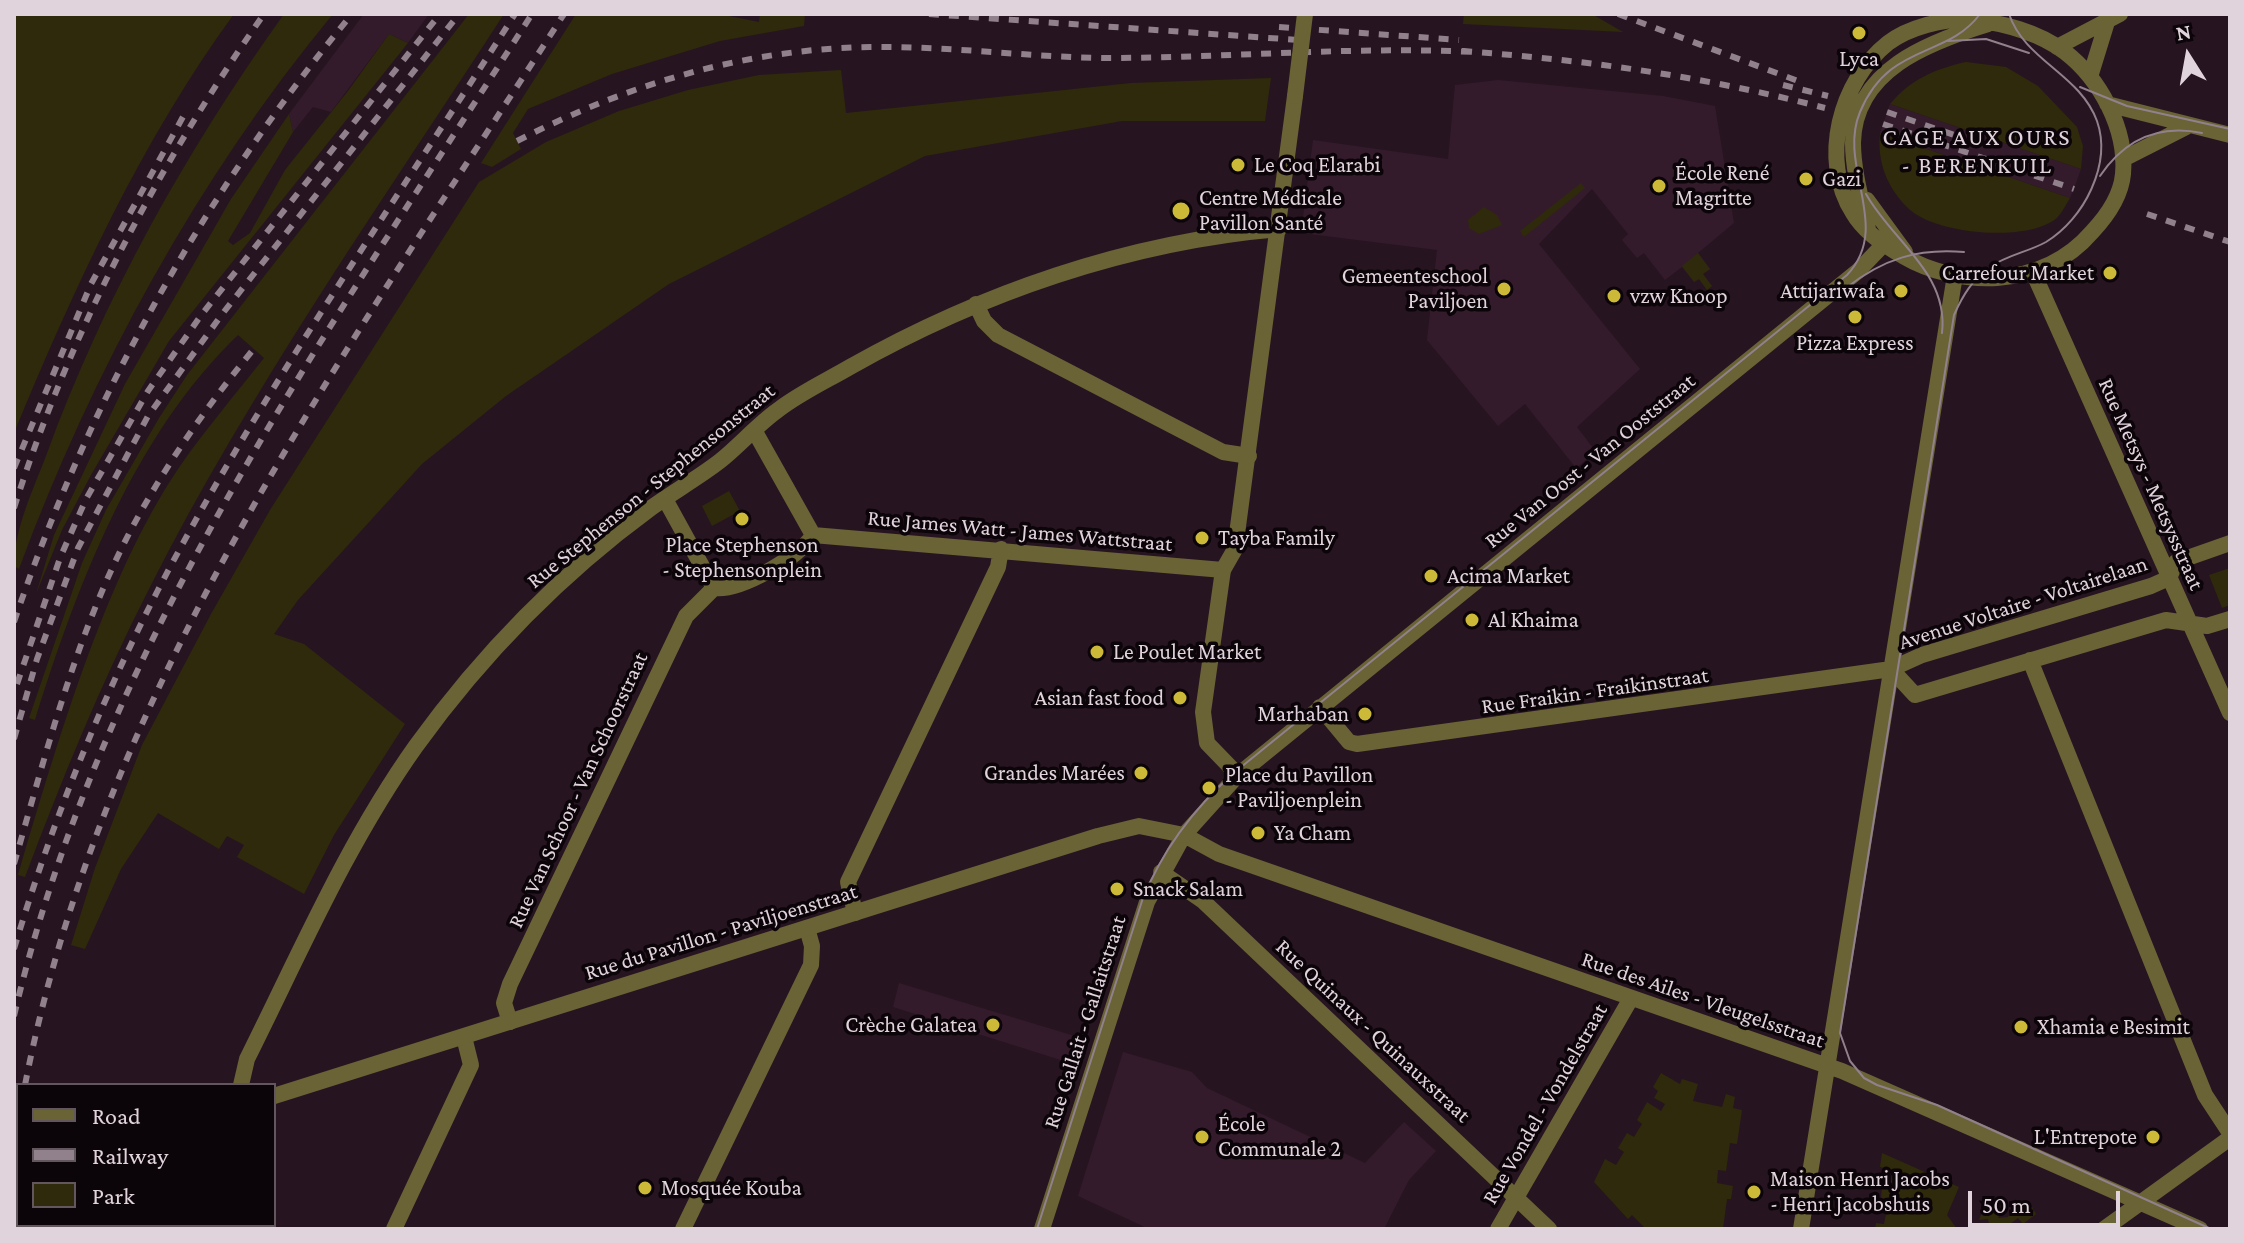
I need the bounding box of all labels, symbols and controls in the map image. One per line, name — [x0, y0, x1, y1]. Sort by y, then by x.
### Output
north arrow — [2148, 16, 2228, 96]
text: N — [2174, 18, 2193, 46]
marker: Lyca — [1850, 24, 1868, 42]
place label: Lyca — [1839, 46, 1879, 72]
district label: CAGE AUX OURS - BERENKUIL — [1883, 124, 2071, 180]
place label: Le Coq Elarabi — [1254, 152, 1380, 178]
marker: Le Coq Elarabi — [1229, 156, 1247, 174]
place label: École René Magritte — [1675, 160, 1770, 212]
place label: Gazi — [1822, 166, 1861, 192]
marker: Gazi — [1797, 170, 1815, 188]
marker: École René Magritte — [1650, 177, 1668, 195]
place label: Centre Médicale Pavillon Santé — [1199, 185, 1342, 236]
marker: Centre Médicale Pavillon Santé — [1170, 200, 1192, 222]
place label: Carrefour Market — [1942, 260, 2094, 286]
place label: Gemeenteschool Paviljoen — [1342, 263, 1488, 314]
marker: Carrefour Market — [2101, 264, 2119, 282]
place label: Attijariwafa — [1780, 278, 1885, 304]
marker: Gemeenteschool Paviljoen — [1495, 280, 1513, 298]
marker: Attijariwafa — [1892, 282, 1910, 300]
place label: vzw Knoop — [1630, 283, 1727, 309]
marker: vzw Knoop — [1605, 287, 1623, 305]
marker: Pizza Express — [1846, 308, 1864, 326]
place label: Pizza Express — [1796, 330, 1914, 356]
street label: Rue Van Oost - Van Ooststraat — [1480, 368, 1700, 554]
street label: Rue Metsys - Metsysstraat — [2092, 374, 2210, 594]
street label: Rue Stephenson - Stephensonstraat — [522, 378, 780, 594]
street label: Rue James Watt - James Wattstraat — [866, 505, 1174, 557]
marker: Place Stephenson - Stephensonplein — [733, 510, 751, 528]
place label: Tayba Family — [1218, 525, 1335, 551]
marker: Tayba Family — [1193, 529, 1211, 547]
place label: Place Stephenson - Stephensonplein — [662, 532, 822, 584]
street label: Avenue Voltaire - Voltairelaan — [1895, 550, 2151, 656]
place label: Acima Market — [1447, 563, 1570, 589]
marker: Acima Market — [1422, 567, 1440, 585]
place label: Al Khaima — [1488, 607, 1579, 633]
marker: Al Khaima — [1463, 611, 1481, 629]
place label: Le Poulet Market — [1113, 639, 1261, 665]
marker: Le Poulet Market — [1088, 643, 1106, 661]
street label: Rue Van Schoor - Van Schoorstraat — [502, 648, 654, 932]
street label: Rue Fraikin - Fraikinstraat — [1480, 662, 1710, 720]
place label: Asian fast food — [1034, 685, 1164, 711]
marker: Asian fast food — [1171, 689, 1189, 707]
place label: Marhaban — [1258, 701, 1349, 727]
marker: Marhaban — [1356, 705, 1374, 723]
place label: Grandes Marées — [984, 760, 1125, 786]
place label: Place du Pavillon - Paviljoenplein — [1225, 762, 1373, 814]
marker: Grandes Marées — [1132, 764, 1150, 782]
marker: Place du Pavillon - Paviljoenplein — [1200, 779, 1218, 797]
place label: Ya Cham — [1274, 820, 1351, 846]
marker: Ya Cham — [1249, 824, 1267, 842]
place label: Snack Salam — [1133, 876, 1243, 902]
street label: Rue du Pavillon - Paviljoenstraat — [582, 878, 860, 986]
marker: Snack Salam — [1108, 880, 1126, 898]
street label: Rue Gallait - Gallaitstraat — [1038, 912, 1132, 1132]
street label: Rue Quinaux - Quinauxstraat — [1270, 934, 1476, 1128]
street label: Rue des Ailes - Vleugelsstraat — [1578, 946, 1828, 1054]
street label: Rue Vondel - Vondelstraat — [1477, 999, 1613, 1209]
place label: Crèche Galatea — [845, 1012, 977, 1038]
place label: Xhamia e Besimit — [2037, 1014, 2190, 1040]
marker: Crèche Galatea — [984, 1016, 1002, 1034]
marker: Xhamia e Besimit — [2012, 1018, 2030, 1036]
legend — [16, 1083, 276, 1227]
text: Road — [92, 1102, 141, 1129]
place label: École Communale 2 — [1218, 1111, 1341, 1162]
place label: L'Entrepote — [2034, 1124, 2137, 1150]
marker: École Communale 2 — [1193, 1128, 1211, 1146]
marker: L'Entrepote — [2144, 1128, 2162, 1146]
text: Railway — [92, 1142, 168, 1169]
place label: Maison Henri Jacobs - Henri Jacobshuis — [1770, 1166, 1950, 1218]
place label: Mosquée Kouba — [661, 1175, 802, 1201]
scale bar — [1972, 1175, 2124, 1225]
marker: Mosquée Kouba — [636, 1179, 654, 1197]
text: Park — [92, 1182, 135, 1209]
marker: Maison Henri Jacobs - Henri Jacobshuis — [1745, 1183, 1763, 1201]
text: 50 m — [1982, 1191, 2031, 1218]

